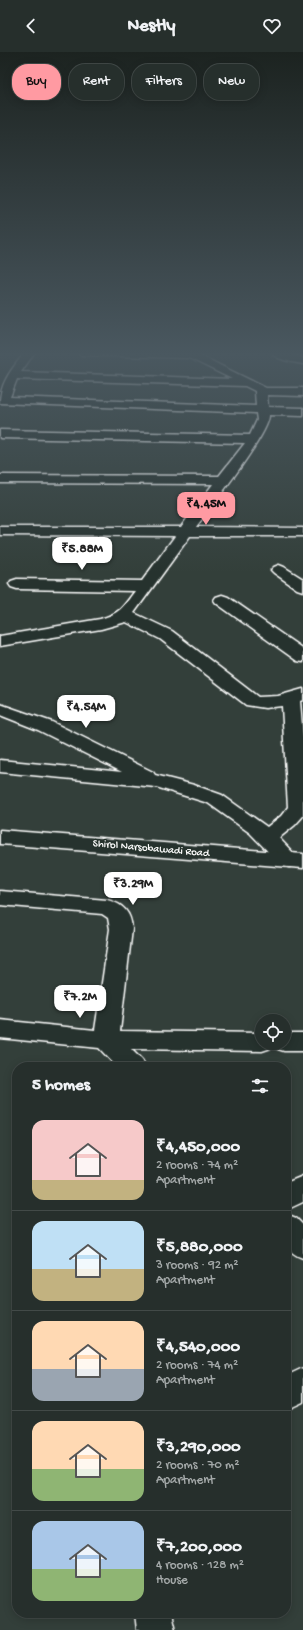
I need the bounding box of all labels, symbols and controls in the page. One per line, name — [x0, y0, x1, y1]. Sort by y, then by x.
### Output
icon: back — [20, 15, 42, 37]
icon: heart — [261, 15, 283, 37]
text: Nestly — [128, 16, 175, 37]
chip: Buy — [12, 64, 61, 100]
chip: Rent — [69, 64, 124, 100]
chip: Filters — [132, 64, 196, 100]
chip: New — [204, 64, 259, 100]
pin: ₹4.45M — [173, 492, 239, 526]
text: ₹4.45M — [186, 497, 226, 512]
pin: ₹5.88M — [49, 537, 115, 571]
text: ₹5.88M — [61, 542, 103, 557]
pin: ₹4.54M — [53, 695, 119, 729]
text: ₹4.54M — [66, 700, 106, 715]
street label: Shirol Narsobawadi Road — [92, 838, 211, 860]
pin: ₹3.29M — [100, 872, 166, 906]
text: ₹3.29M — [113, 877, 153, 892]
pin: ₹7.2M — [52, 985, 108, 1019]
text: ₹7.2M — [63, 990, 97, 1005]
map controls — [255, 1014, 291, 1050]
button: locate — [255, 1014, 291, 1050]
icon: filters — [249, 1075, 271, 1097]
text: 5 homes — [32, 1076, 90, 1096]
icon: home — [64, 1136, 112, 1184]
text: ₹4,450,000 — [156, 1138, 240, 1158]
text: 2 rooms · 74 m² — [156, 1158, 238, 1173]
text: Apartment — [156, 1173, 215, 1188]
icon: home — [64, 1237, 112, 1285]
text: ₹5,880,000 — [156, 1238, 243, 1258]
text: 3 rooms · 92 m² — [156, 1258, 239, 1273]
text: Apartment — [156, 1273, 215, 1288]
icon: home — [64, 1337, 112, 1385]
text: ₹4,540,000 — [156, 1338, 240, 1358]
text: 2 rooms · 74 m² — [156, 1358, 238, 1373]
text: Apartment — [156, 1373, 215, 1388]
icon: home — [64, 1437, 112, 1485]
text: ₹3,290,000 — [156, 1438, 241, 1458]
text: 2 rooms · 70 m² — [156, 1458, 239, 1473]
text: Apartment — [156, 1473, 215, 1488]
icon: home — [64, 1537, 112, 1585]
text: ₹7,200,000 — [156, 1538, 242, 1558]
text: 4 rooms · 128 m² — [156, 1558, 244, 1573]
text: House — [156, 1573, 188, 1588]

